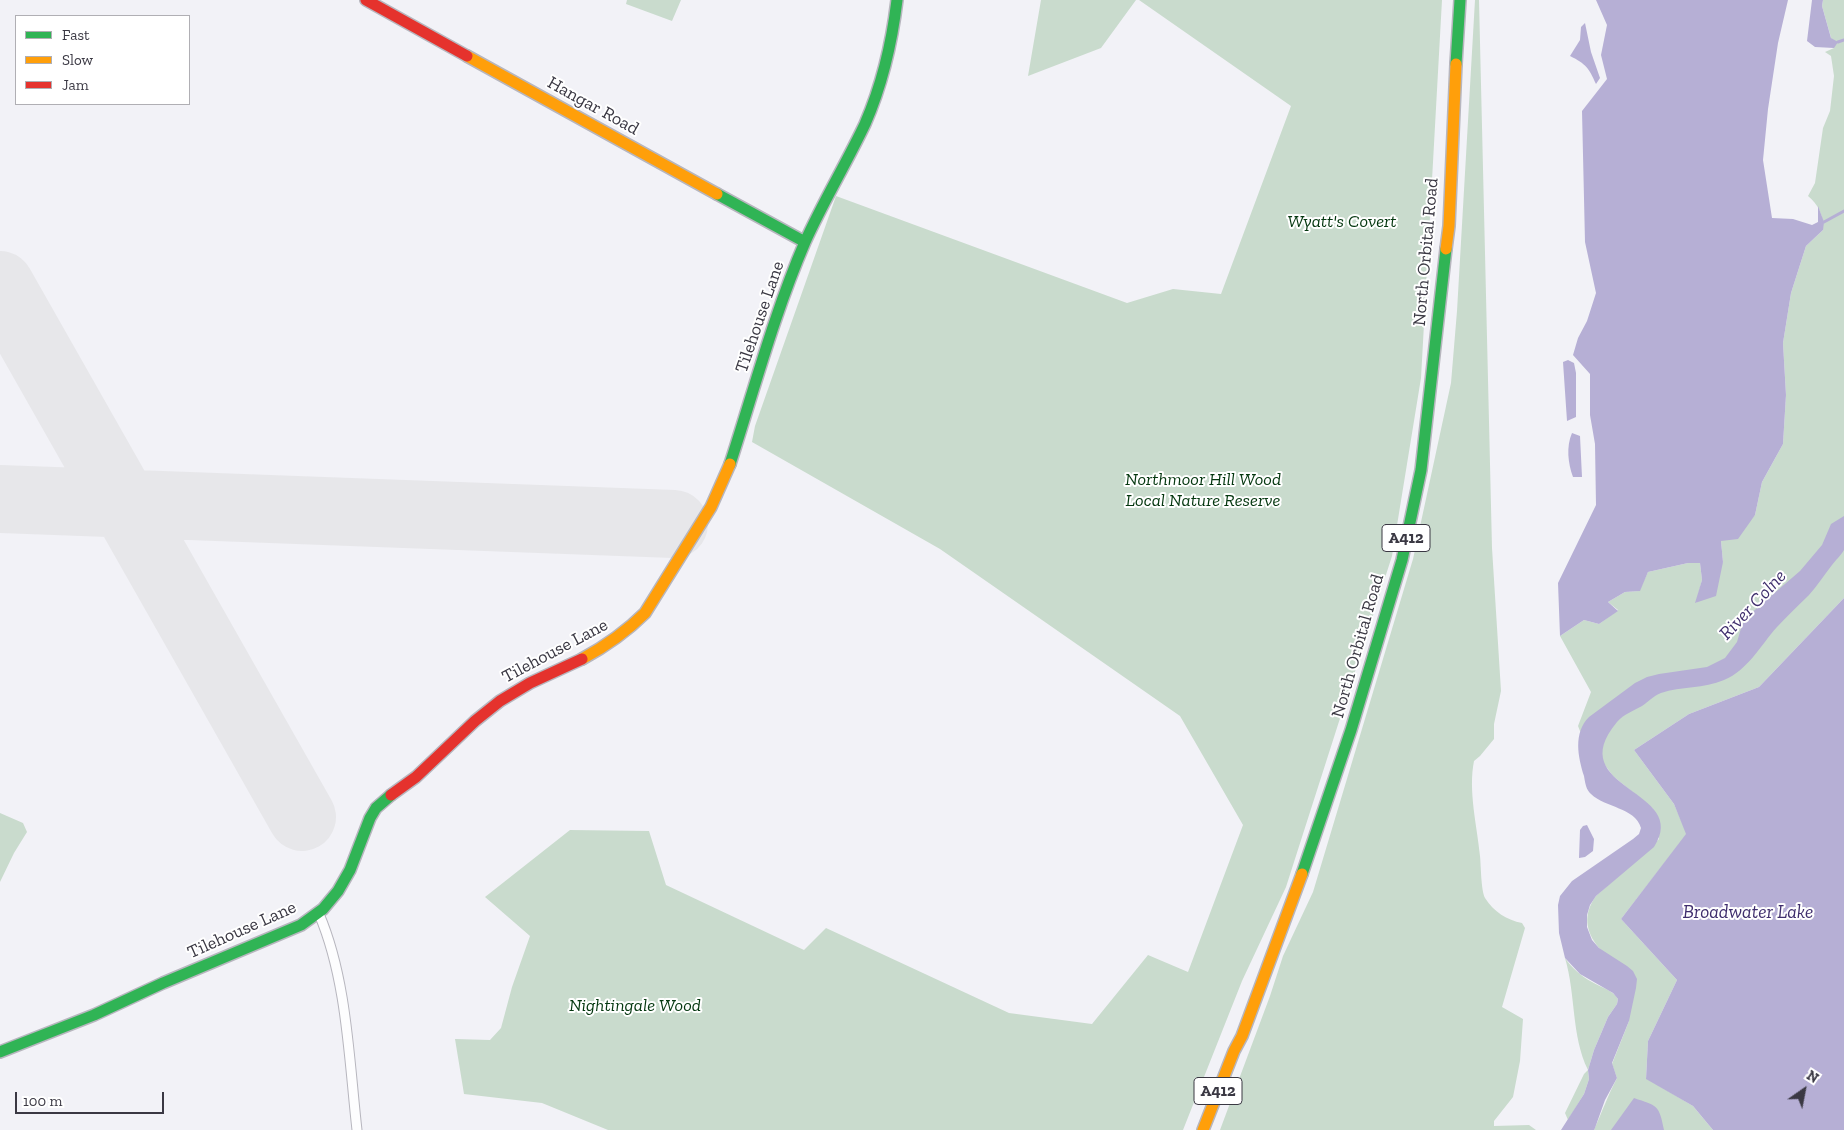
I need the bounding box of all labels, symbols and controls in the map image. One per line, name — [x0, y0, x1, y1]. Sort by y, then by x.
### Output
legend — [15, 15, 190, 105]
text: Fast — [62, 26, 90, 44]
text: Slow — [62, 51, 93, 69]
street label: Hangar Road — [543, 72, 643, 140]
text: Jam — [62, 76, 89, 94]
street label: North Orbital Road — [1409, 177, 1443, 327]
park label: Wyatt's Covert — [1288, 211, 1396, 233]
street label: Tilehouse Lane — [731, 258, 789, 376]
park label: Northmoor Hill Wood Local Nature Reserve — [1125, 469, 1281, 512]
road number: A412 — [1382, 524, 1430, 552]
water label: River Colne — [1715, 565, 1791, 645]
street label: North Orbital Road — [1327, 572, 1389, 720]
street label: Tilehouse Lane — [498, 614, 612, 688]
street label: Tilehouse Lane — [184, 896, 300, 964]
water label: Broadwater Lake — [1683, 902, 1813, 924]
park label: Nightingale Wood — [569, 995, 701, 1017]
north arrow — [1779, 1065, 1829, 1115]
text: N — [1803, 1067, 1822, 1087]
road number: A412 — [1194, 1078, 1242, 1104]
scale bar — [18, 1082, 166, 1114]
text: 100 m — [23, 1092, 62, 1110]

